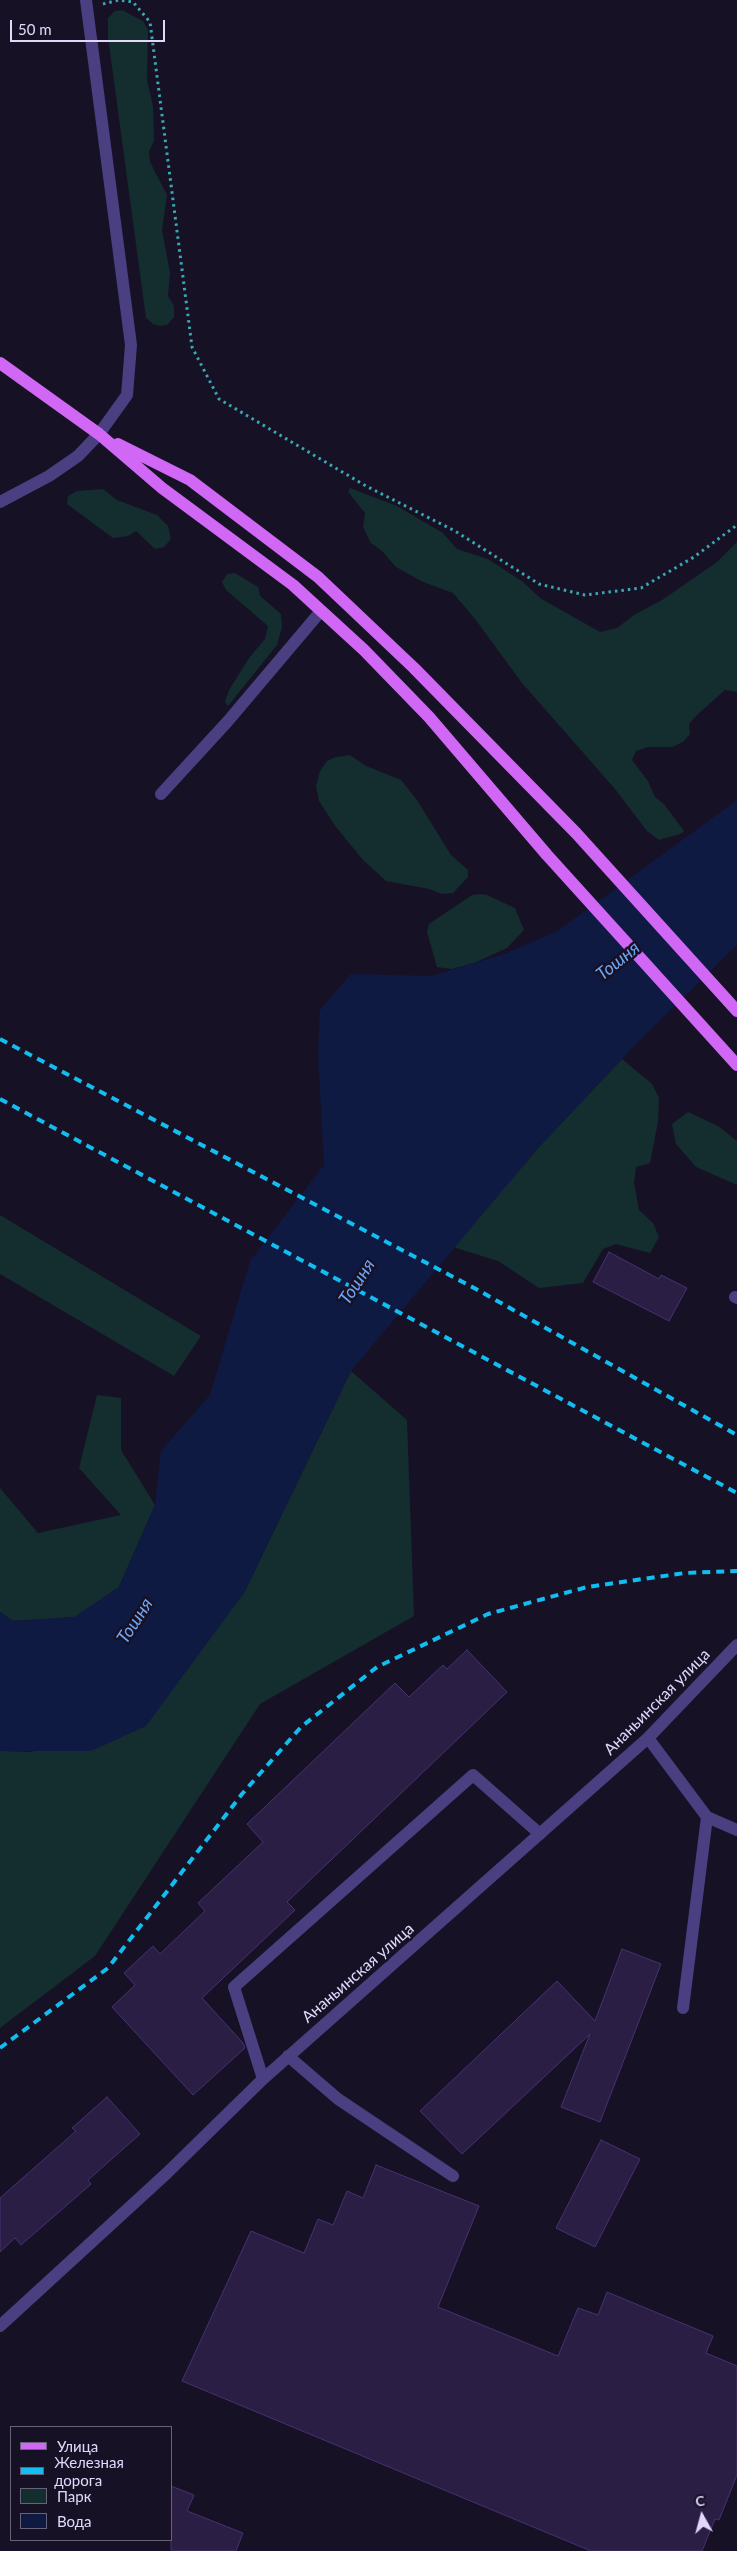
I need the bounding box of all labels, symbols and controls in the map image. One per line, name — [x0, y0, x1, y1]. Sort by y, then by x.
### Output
scale bar — [12, 10, 168, 42]
text: 50 m — [18, 20, 52, 38]
water label: Тошня — [592, 937, 644, 985]
water label: Тошня — [334, 1255, 380, 1309]
water label: Тошня — [112, 1594, 158, 1648]
street label: Ананьинская улица — [600, 1645, 714, 1759]
street label: Ананьинская улица — [298, 1919, 418, 2027]
legend — [10, 2426, 172, 2541]
text: Улица — [57, 2437, 98, 2455]
text: Железная дорога — [54, 2453, 124, 2489]
text: Парк — [57, 2487, 91, 2505]
north arrow — [677, 2491, 727, 2541]
text: С — [694, 2492, 706, 2510]
text: Вода — [57, 2512, 92, 2530]

